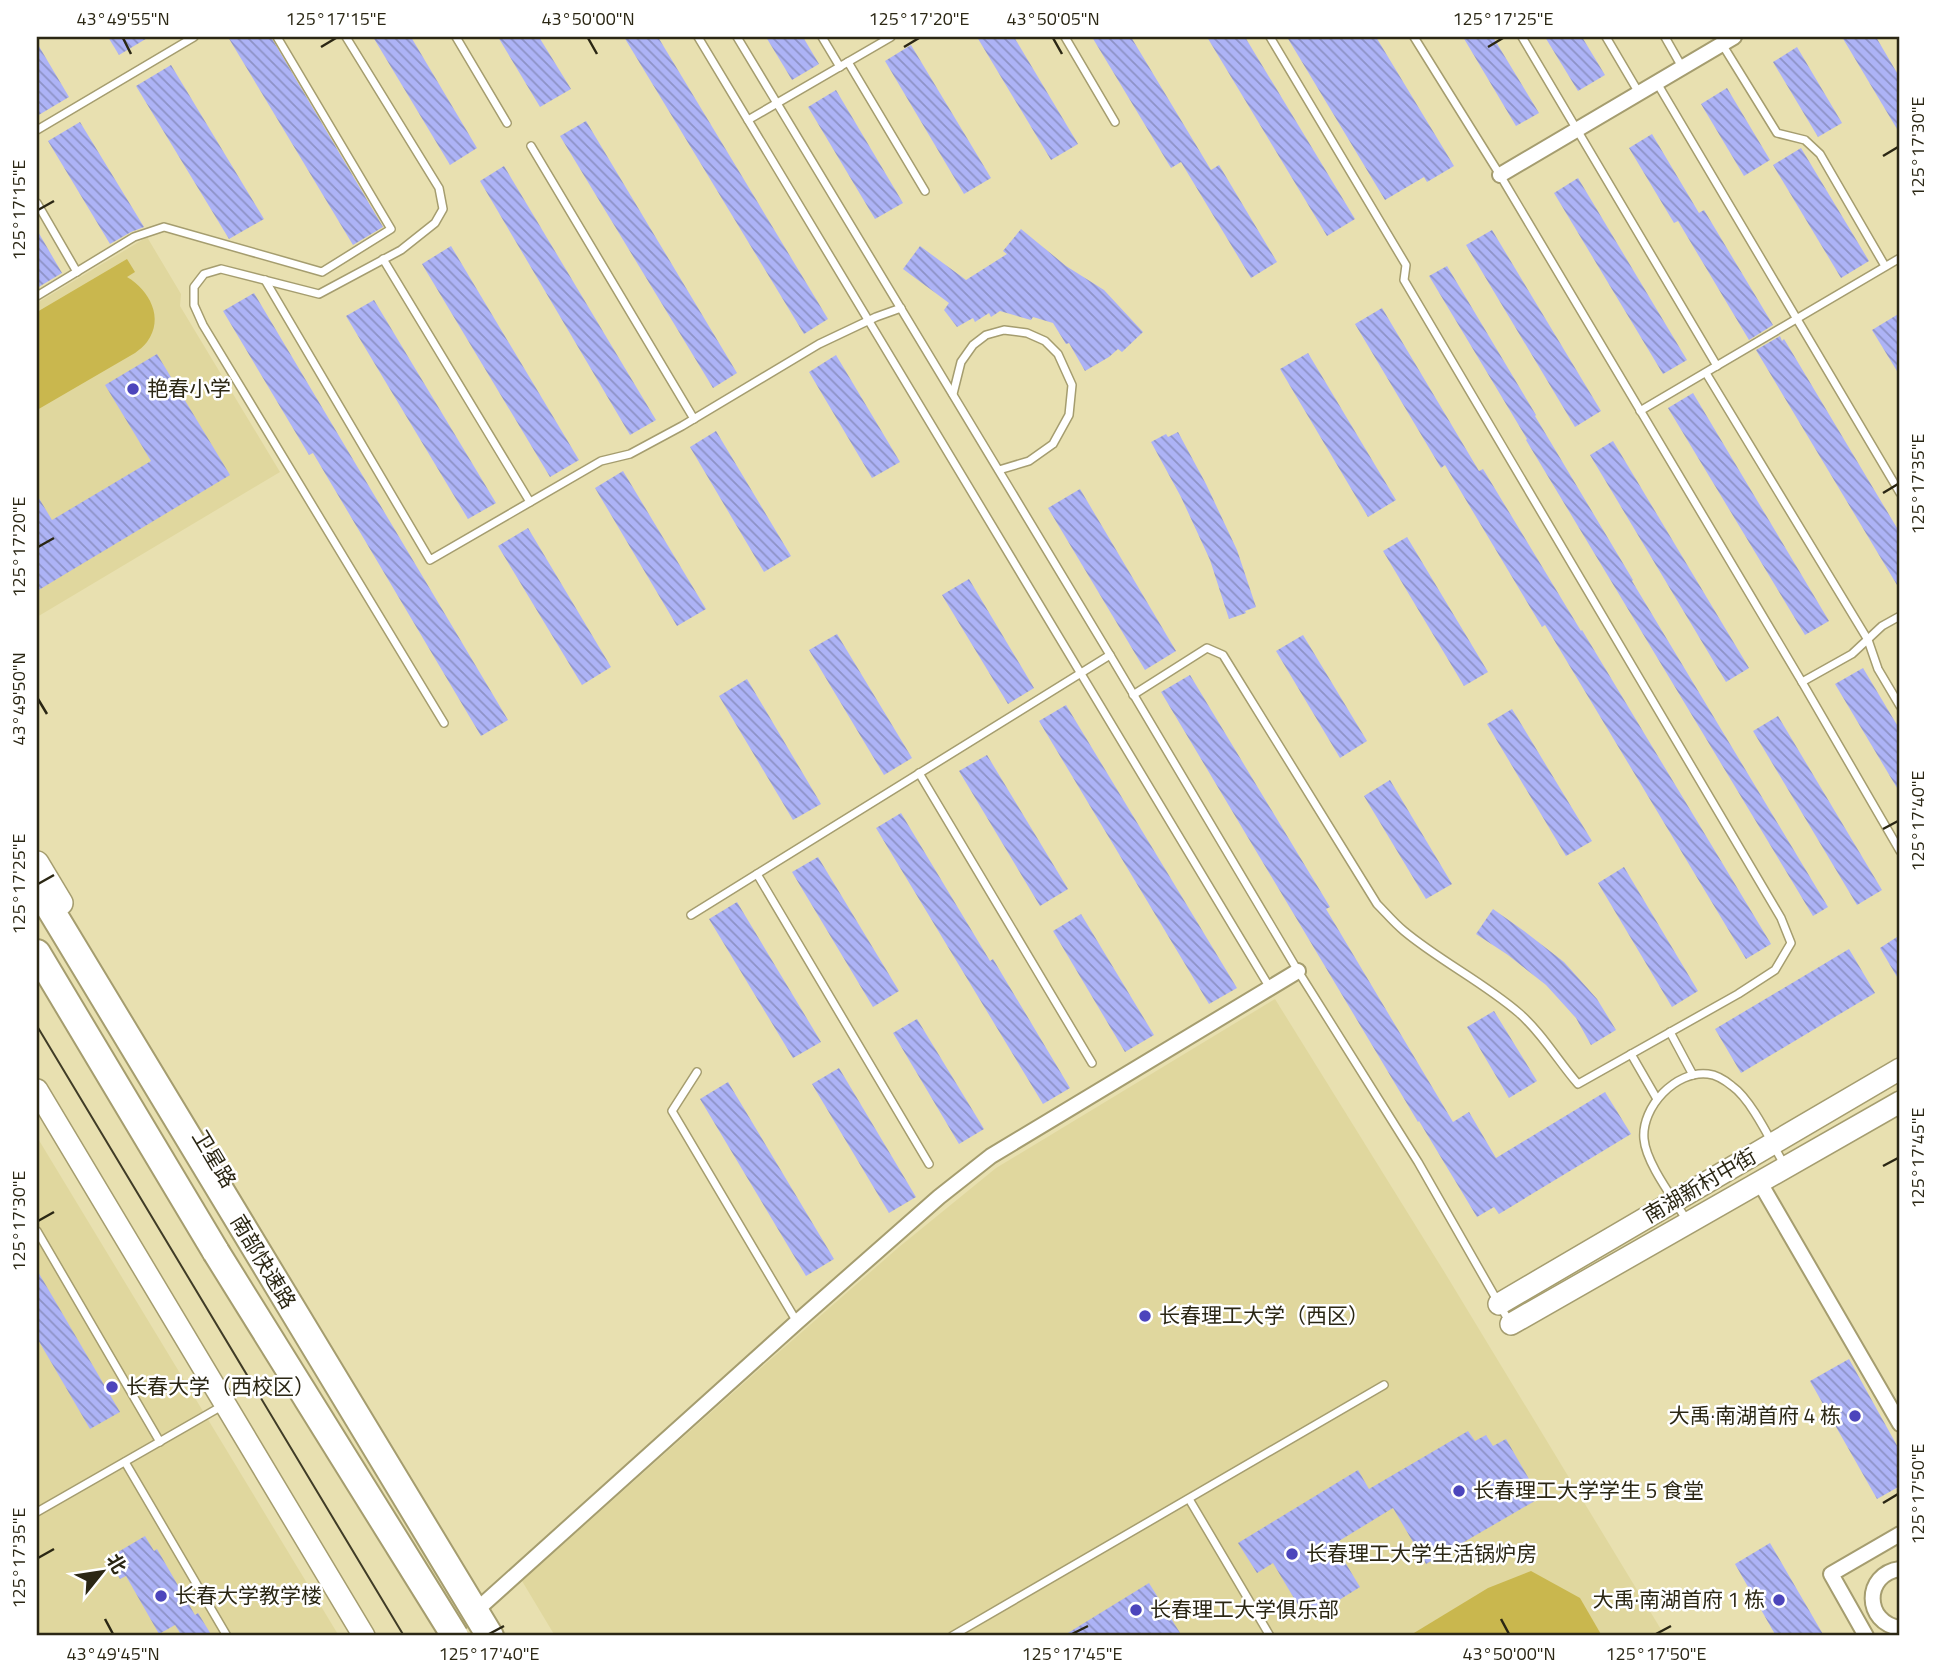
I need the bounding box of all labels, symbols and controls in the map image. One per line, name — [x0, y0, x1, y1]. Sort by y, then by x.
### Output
text: 43°49'55"N — [76, 5, 170, 32]
text: 125°17'15"E — [285, 5, 387, 32]
text: 43°50'00"N — [541, 5, 635, 32]
text: 125°17'20"E — [868, 5, 970, 32]
text: 43°50'05"N — [1006, 5, 1100, 32]
text: 125°17'25"E — [1452, 5, 1554, 32]
text: 125°17'30"E — [1904, 96, 1931, 198]
text: 125°17'15"E — [5, 159, 32, 261]
place label: 艳春小学 — [147, 372, 231, 404]
marker: 艳春小学 — [125, 381, 141, 397]
text: 125°17'35"E — [1904, 433, 1931, 535]
text: 125°17'20"E — [5, 496, 32, 598]
text: 43°49'50"N — [5, 652, 32, 746]
text: 125°17'40"E — [1904, 770, 1931, 872]
text: 125°17'25"E — [5, 833, 32, 935]
text: 125°17'45"E — [1904, 1107, 1931, 1209]
street label: 卫星路 — [185, 1123, 245, 1194]
street label: 南湖新村中街 — [1637, 1140, 1762, 1230]
text: 125°17'30"E — [5, 1170, 32, 1272]
street label: 南部快速路 — [223, 1208, 305, 1315]
place label: 长春理工大学（西区） — [1159, 1299, 1369, 1331]
marker: 长春理工大学（西区） — [1137, 1308, 1153, 1324]
place label: 长春大学（西校区） — [126, 1370, 315, 1402]
marker: 长春大学（西校区） — [104, 1379, 120, 1395]
place label: 大禹·南湖首府 4 栋 — [1668, 1399, 1841, 1431]
marker: 大禹·南湖首府 4 栋 — [1847, 1408, 1863, 1424]
text: 125°17'50"E — [1904, 1443, 1931, 1545]
place label: 长春理工大学学生 5 食堂 — [1473, 1474, 1704, 1506]
marker: 长春理工大学学生 5 食堂 — [1451, 1483, 1467, 1499]
text: 125°17'35"E — [5, 1507, 32, 1609]
north arrow — [66, 1536, 136, 1606]
place label: 长春理工大学生活锅炉房 — [1306, 1537, 1537, 1569]
marker: 长春理工大学生活锅炉房 — [1284, 1546, 1300, 1562]
text: 北 — [100, 1548, 134, 1579]
place label: 长春大学教学楼 — [175, 1579, 322, 1611]
place label: 大禹·南湖首府 1 栋 — [1592, 1583, 1765, 1615]
marker: 长春大学教学楼 — [153, 1588, 169, 1604]
marker: 大禹·南湖首府 1 栋 — [1771, 1592, 1787, 1608]
place label: 长春理工大学俱乐部 — [1150, 1593, 1339, 1625]
marker: 长春理工大学俱乐部 — [1128, 1602, 1144, 1618]
text: 43°49'45"N — [66, 1640, 160, 1667]
text: 125°17'40"E — [438, 1640, 540, 1667]
text: 125°17'45"E — [1021, 1640, 1123, 1667]
text: 43°50'00"N — [1462, 1640, 1556, 1667]
text: 125°17'50"E — [1605, 1640, 1707, 1667]

